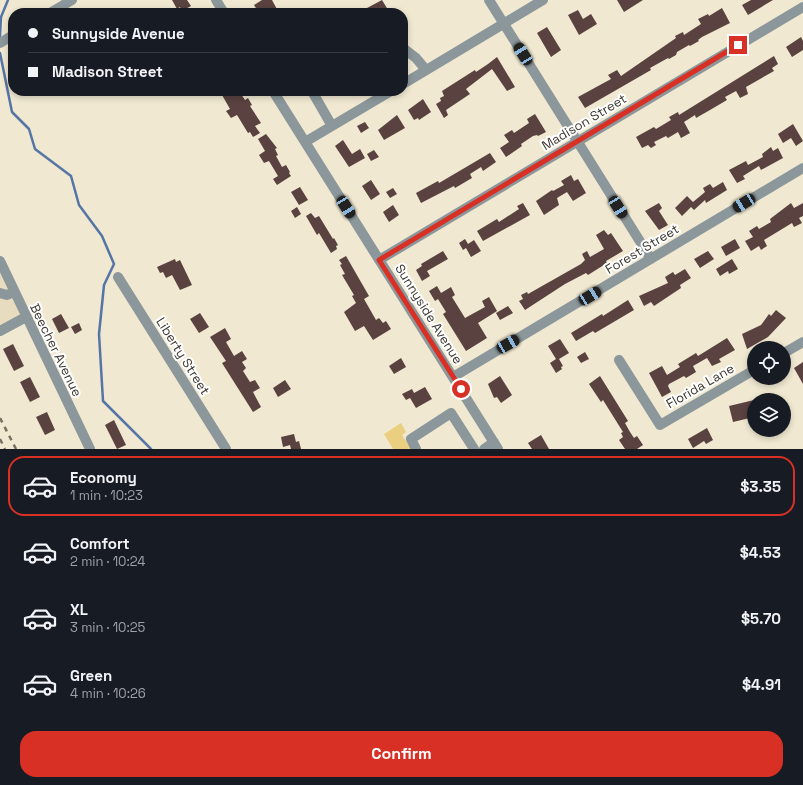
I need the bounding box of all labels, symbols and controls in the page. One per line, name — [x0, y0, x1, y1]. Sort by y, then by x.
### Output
text: Sunnyside Avenue — [52, 24, 185, 43]
route end — [729, 36, 747, 54]
car — [512, 41, 534, 67]
text: Madison Street — [52, 62, 163, 81]
street label: Madison Street — [538, 90, 630, 154]
car — [731, 192, 757, 214]
car — [335, 194, 357, 220]
car — [607, 194, 629, 220]
street label: Forest Street — [602, 220, 682, 278]
street label: Sunnyside Avenue — [391, 261, 467, 367]
car — [577, 285, 603, 307]
street label: Beecher Avenue — [26, 301, 86, 399]
street label: Liberty Street — [152, 314, 214, 398]
car — [495, 333, 521, 355]
map controls — [747, 341, 791, 437]
button: locate — [747, 341, 791, 385]
street label: Florida Lane — [663, 360, 737, 412]
route start — [452, 380, 470, 398]
button: layers — [747, 393, 791, 437]
icon: car — [22, 468, 58, 504]
text: Economy — [70, 468, 137, 487]
text: $3.35 — [740, 477, 781, 496]
text: 1 min · 10:23 — [70, 487, 143, 504]
icon: car — [22, 534, 58, 570]
text: Comfort — [70, 534, 130, 553]
text: $4.53 — [740, 543, 781, 562]
text: 2 min · 10:24 — [70, 553, 145, 570]
icon: car — [22, 600, 58, 636]
text: XL — [70, 600, 88, 619]
text: $5.70 — [741, 609, 781, 628]
text: 3 min · 10:25 — [70, 619, 145, 636]
icon: car — [22, 666, 58, 702]
text: Green — [70, 666, 112, 685]
text: $4.91 — [742, 675, 781, 694]
text: 4 min · 10:26 — [70, 685, 146, 702]
button: Confirm — [20, 731, 783, 777]

